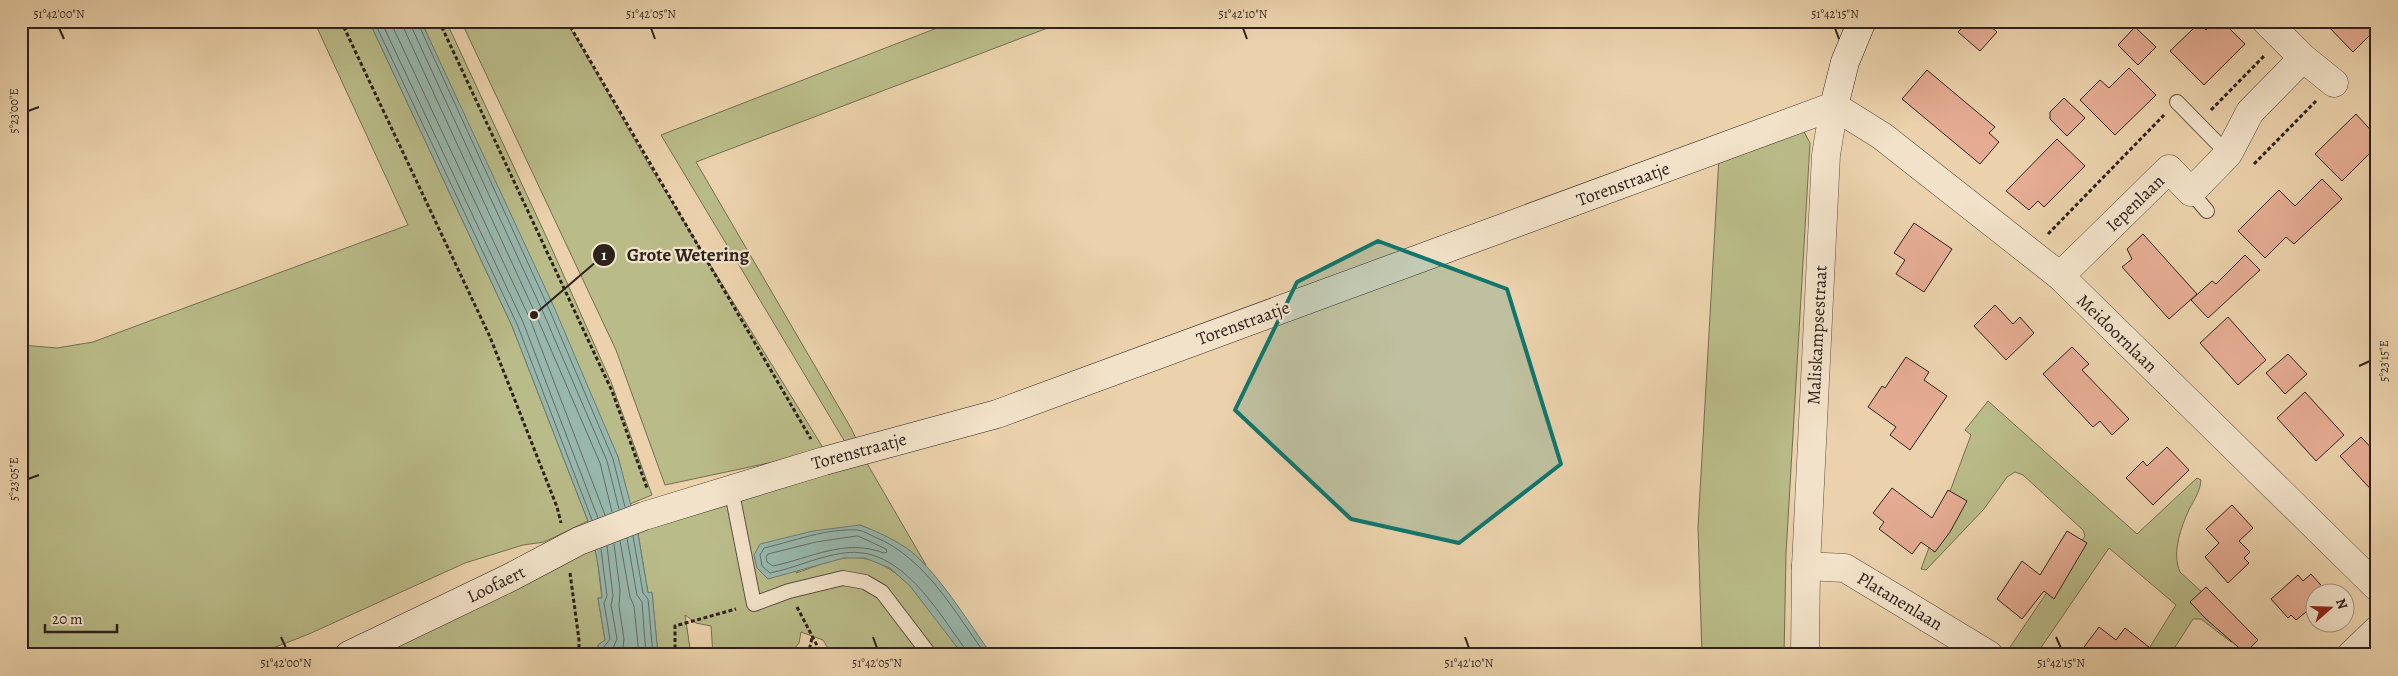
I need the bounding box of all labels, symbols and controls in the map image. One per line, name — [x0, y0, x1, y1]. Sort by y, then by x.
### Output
text: 51°42'00"N — [33, 6, 85, 22]
text: 51°42'05"N — [626, 6, 676, 22]
text: 51°42'10"N — [1219, 6, 1268, 22]
text: 51°42'15"N — [1811, 6, 1859, 22]
text: 5°23'00"E — [6, 88, 22, 134]
street label: Torenstraatje — [1573, 156, 1673, 212]
street label: Iepenlaan — [2101, 169, 2170, 237]
callout: Grote Wetering — [592, 238, 759, 272]
text: Grote Wetering — [627, 242, 750, 268]
text: 1 — [601, 245, 607, 265]
street label: Maliskampsestraat — [1801, 265, 1833, 405]
street label: Meidoornlaan — [2071, 288, 2163, 378]
street label: Torenstraatje — [1193, 295, 1293, 351]
text: 5°23'15"E — [2376, 340, 2392, 382]
street label: Torenstraatje — [809, 427, 909, 475]
text: 5°23'05"E — [6, 457, 22, 501]
street label: Loofaert — [463, 560, 529, 608]
street label: Platanenlaan — [1853, 566, 1947, 636]
north arrow — [2306, 584, 2356, 634]
text: N — [2331, 596, 2352, 612]
scale bar — [45, 601, 118, 633]
text: 20 m — [52, 609, 83, 629]
text: 51°42'00"N — [260, 655, 312, 671]
text: 51°42'05"N — [852, 655, 902, 671]
text: 51°42'10"N — [1445, 655, 1494, 671]
text: 51°42'15"N — [2037, 655, 2085, 671]

